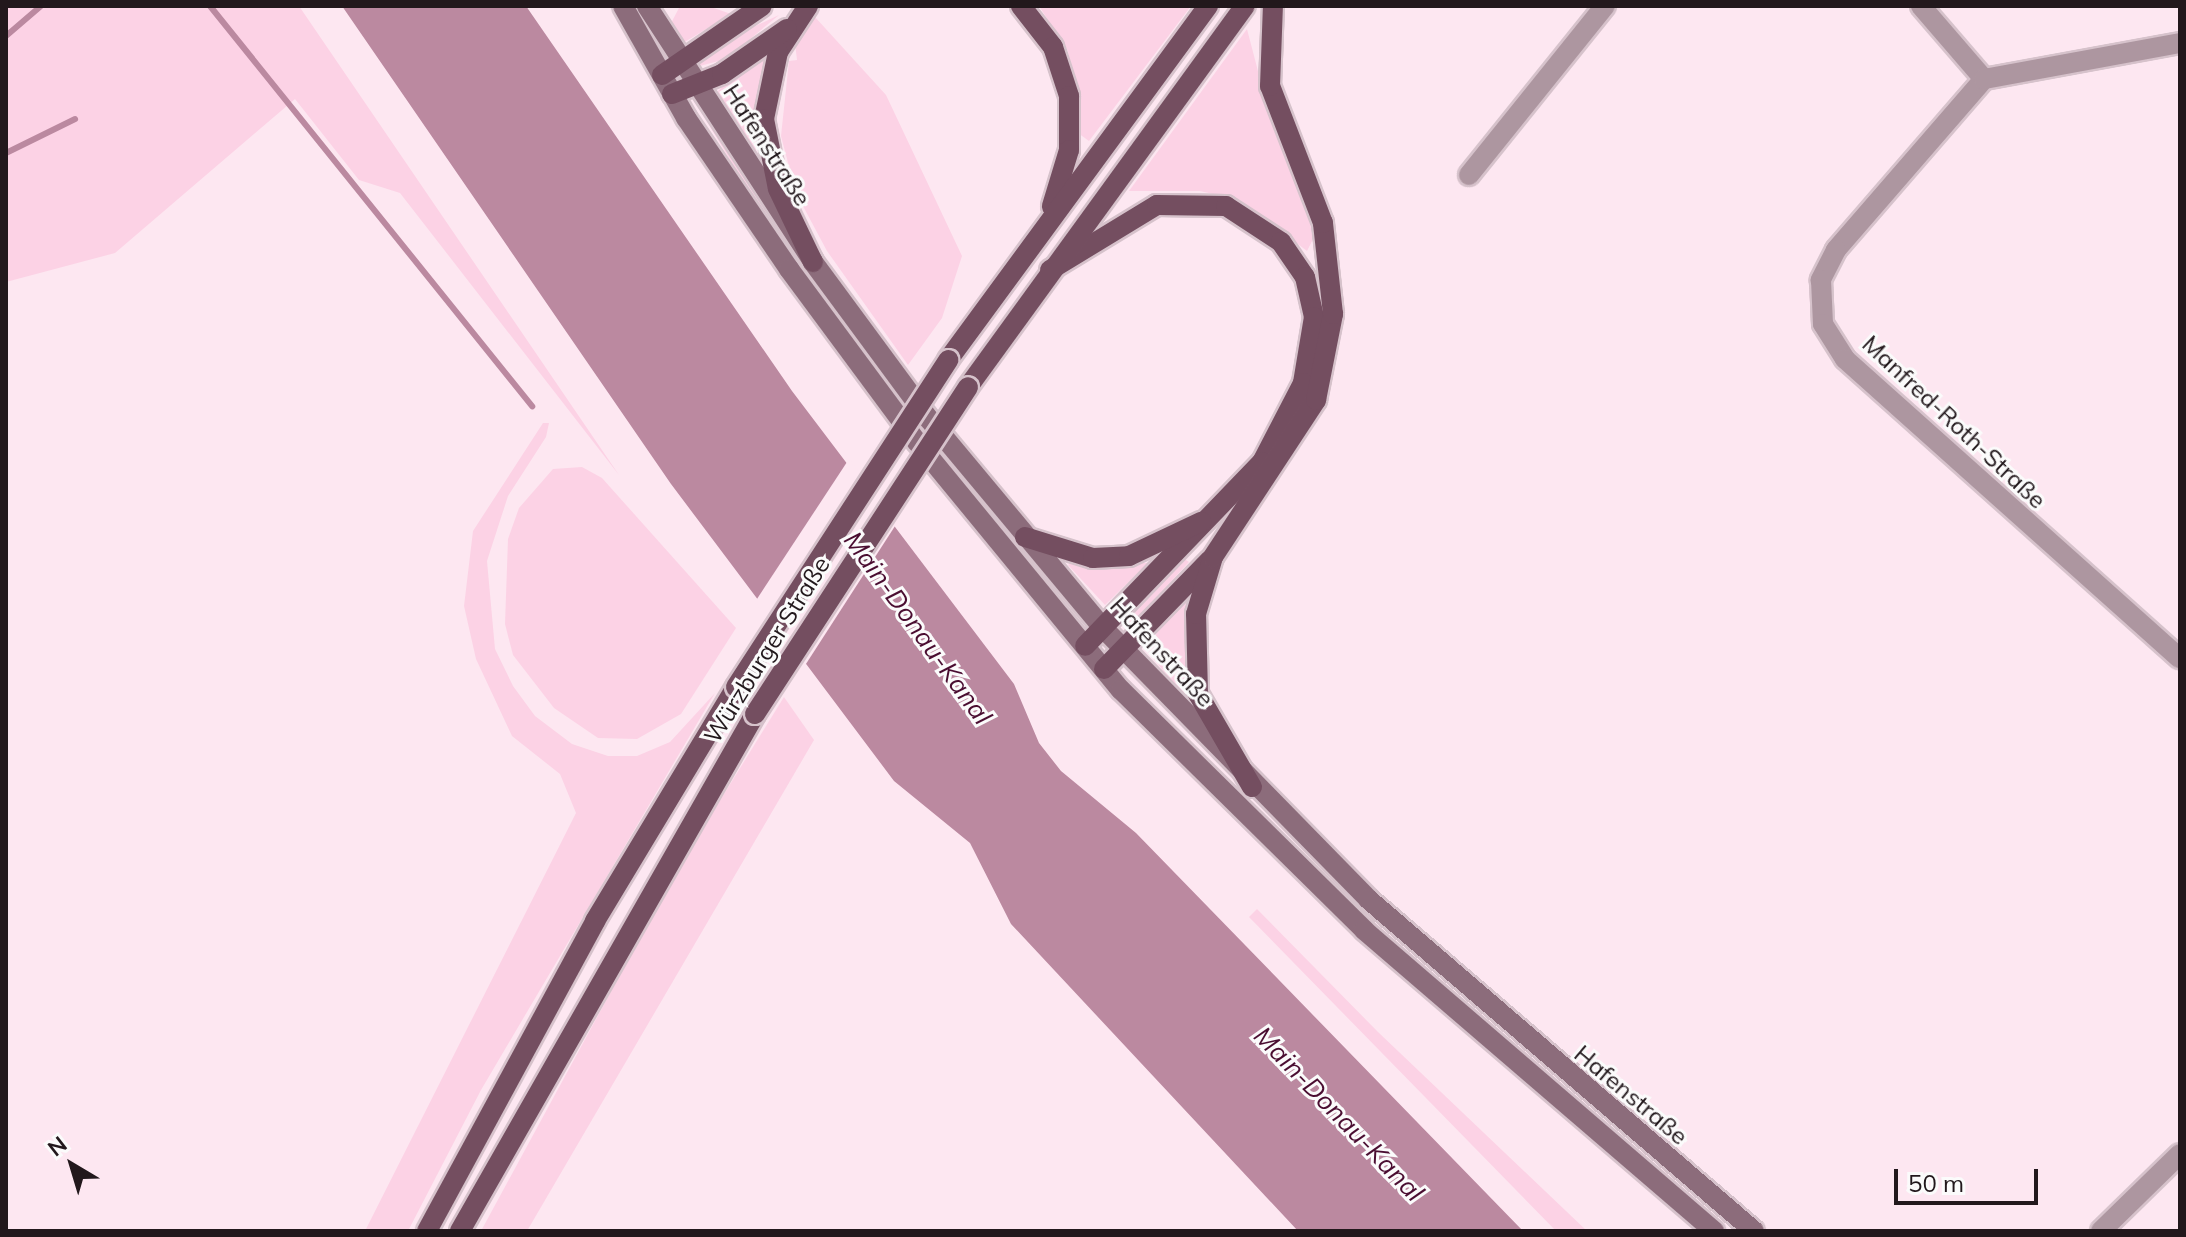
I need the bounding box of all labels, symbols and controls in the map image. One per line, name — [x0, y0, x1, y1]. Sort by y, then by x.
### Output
street label: Hafenstraße — [717, 79, 817, 211]
street label: Manfred-Roth-Straße — [1856, 330, 2052, 514]
water label: Main-Donau-Kanal — [838, 525, 998, 731]
street label: Würzburger Straße — [698, 551, 836, 749]
street label: Hafenstraße — [1104, 591, 1220, 713]
water label: Main-Donau-Kanal — [1248, 1020, 1430, 1208]
street label: Hafenstraße — [1568, 1039, 1694, 1151]
north arrow — [32, 1125, 112, 1205]
text: N — [42, 1130, 72, 1162]
scale bar — [1898, 1153, 2042, 1203]
text: 50 m — [1908, 1168, 1964, 1198]

